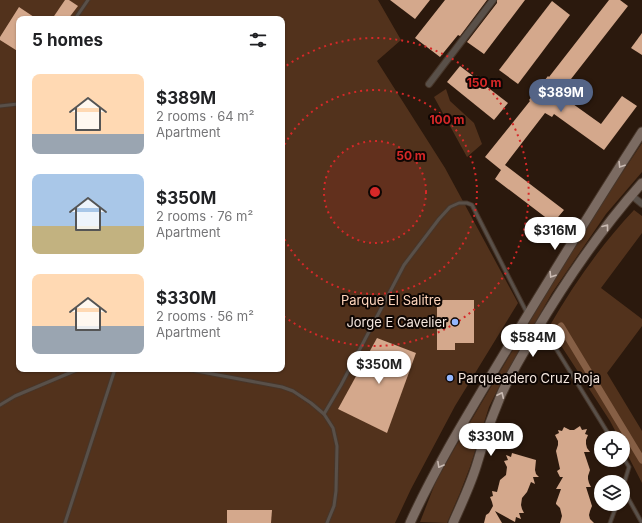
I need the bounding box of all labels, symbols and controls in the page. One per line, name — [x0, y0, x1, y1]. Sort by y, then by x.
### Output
icon: filters — [247, 29, 269, 51]
text: 5 homes — [32, 30, 103, 50]
text: 150 m — [467, 75, 501, 90]
pin: $389M — [533, 79, 589, 113]
text: $389M — [538, 84, 584, 100]
text: $389M — [156, 88, 216, 108]
icon: home — [64, 90, 112, 138]
text: 2 rooms · 64 m² — [156, 108, 254, 124]
text: 100 m — [429, 112, 465, 127]
text: Apartment — [156, 124, 221, 140]
text: 50 m — [396, 148, 426, 163]
one-way arrow — [619, 161, 626, 168]
centre of rings — [368, 185, 382, 199]
text: $350M — [156, 188, 216, 208]
icon: home — [64, 190, 112, 238]
text: 2 rooms · 76 m² — [156, 208, 253, 224]
pin: $316M — [527, 217, 583, 251]
text: $316M — [533, 222, 577, 238]
text: Apartment — [156, 224, 221, 240]
one-way arrow — [601, 225, 608, 232]
one-way arrow — [550, 271, 557, 278]
text: $330M — [156, 288, 216, 308]
icon: home — [64, 290, 112, 338]
park label: Parque El Salitre — [341, 292, 441, 308]
text: 2 rooms · 56 m² — [156, 308, 254, 324]
place label: Jorge E Cavelier — [346, 314, 447, 330]
marker: Jorge E Cavelier — [450, 317, 460, 327]
text: Apartment — [156, 324, 221, 340]
pin: $584M — [505, 324, 561, 358]
text: $584M — [510, 329, 556, 345]
pin: $350M — [351, 351, 407, 385]
text: $350M — [356, 356, 402, 372]
place label: Parqueadero Cruz Roja — [458, 370, 600, 386]
marker: Parqueadero Cruz Roja — [445, 373, 455, 383]
one-way arrow — [497, 392, 505, 399]
pin: $330M — [463, 423, 519, 457]
text: $330M — [468, 428, 514, 444]
map controls — [594, 431, 630, 511]
button: locate — [594, 431, 630, 467]
one-way arrow — [437, 461, 444, 468]
button: layers — [594, 475, 630, 511]

